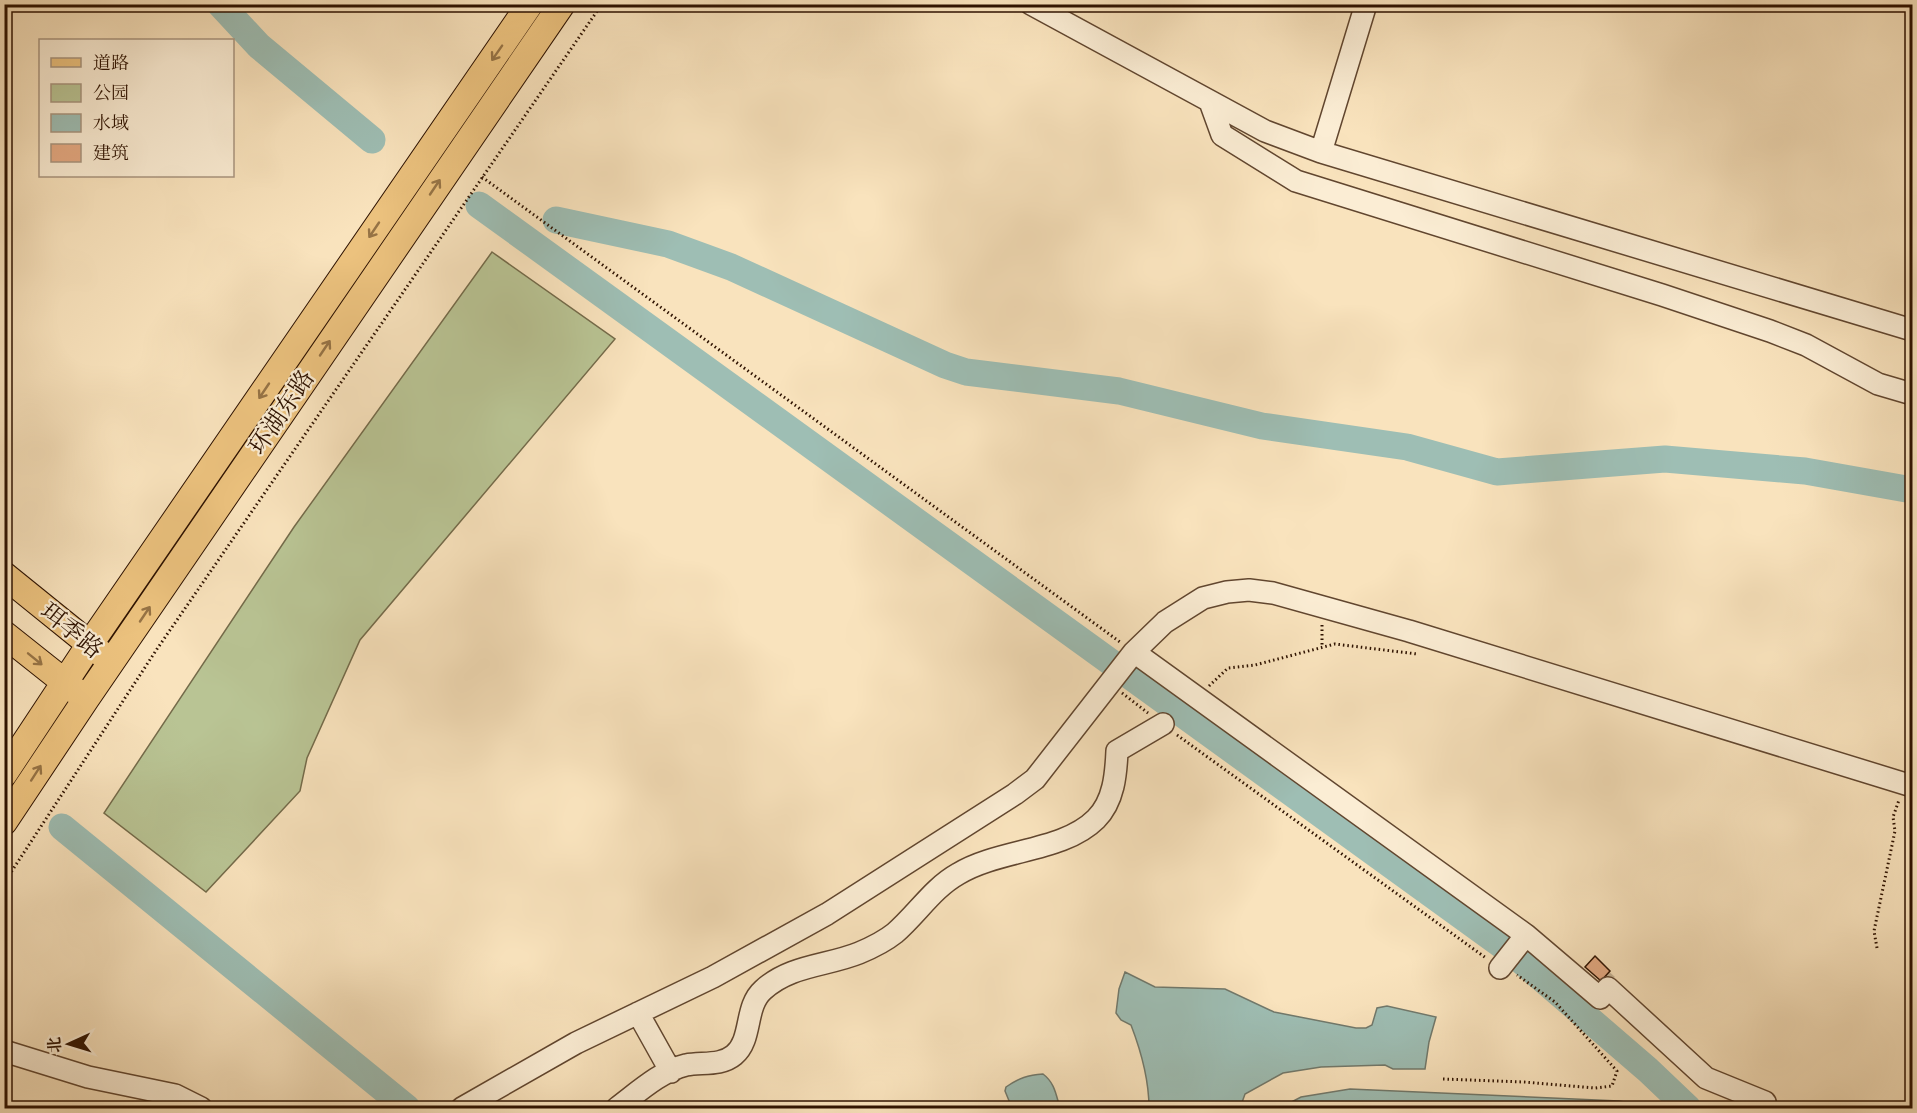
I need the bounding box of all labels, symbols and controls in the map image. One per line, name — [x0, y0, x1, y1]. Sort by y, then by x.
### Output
legend — [39, 39, 234, 177]
one-way arrow — [491, 44, 503, 60]
text: 道路 — [93, 51, 129, 74]
text: 公园 — [93, 81, 129, 104]
text: 水域 — [93, 111, 129, 134]
text: 建筑 — [93, 141, 129, 164]
one-way arrow — [429, 180, 441, 196]
one-way arrow — [368, 222, 380, 238]
one-way arrow — [319, 341, 331, 357]
street label: 环湖东路 — [241, 364, 321, 460]
one-way arrow — [258, 383, 270, 399]
street label: 珥季路 — [34, 595, 110, 665]
one-way arrow — [139, 606, 151, 623]
one-way arrow — [26, 652, 42, 665]
one-way arrow — [30, 764, 43, 781]
north arrow — [39, 1014, 99, 1074]
text: 北 — [44, 1036, 66, 1054]

